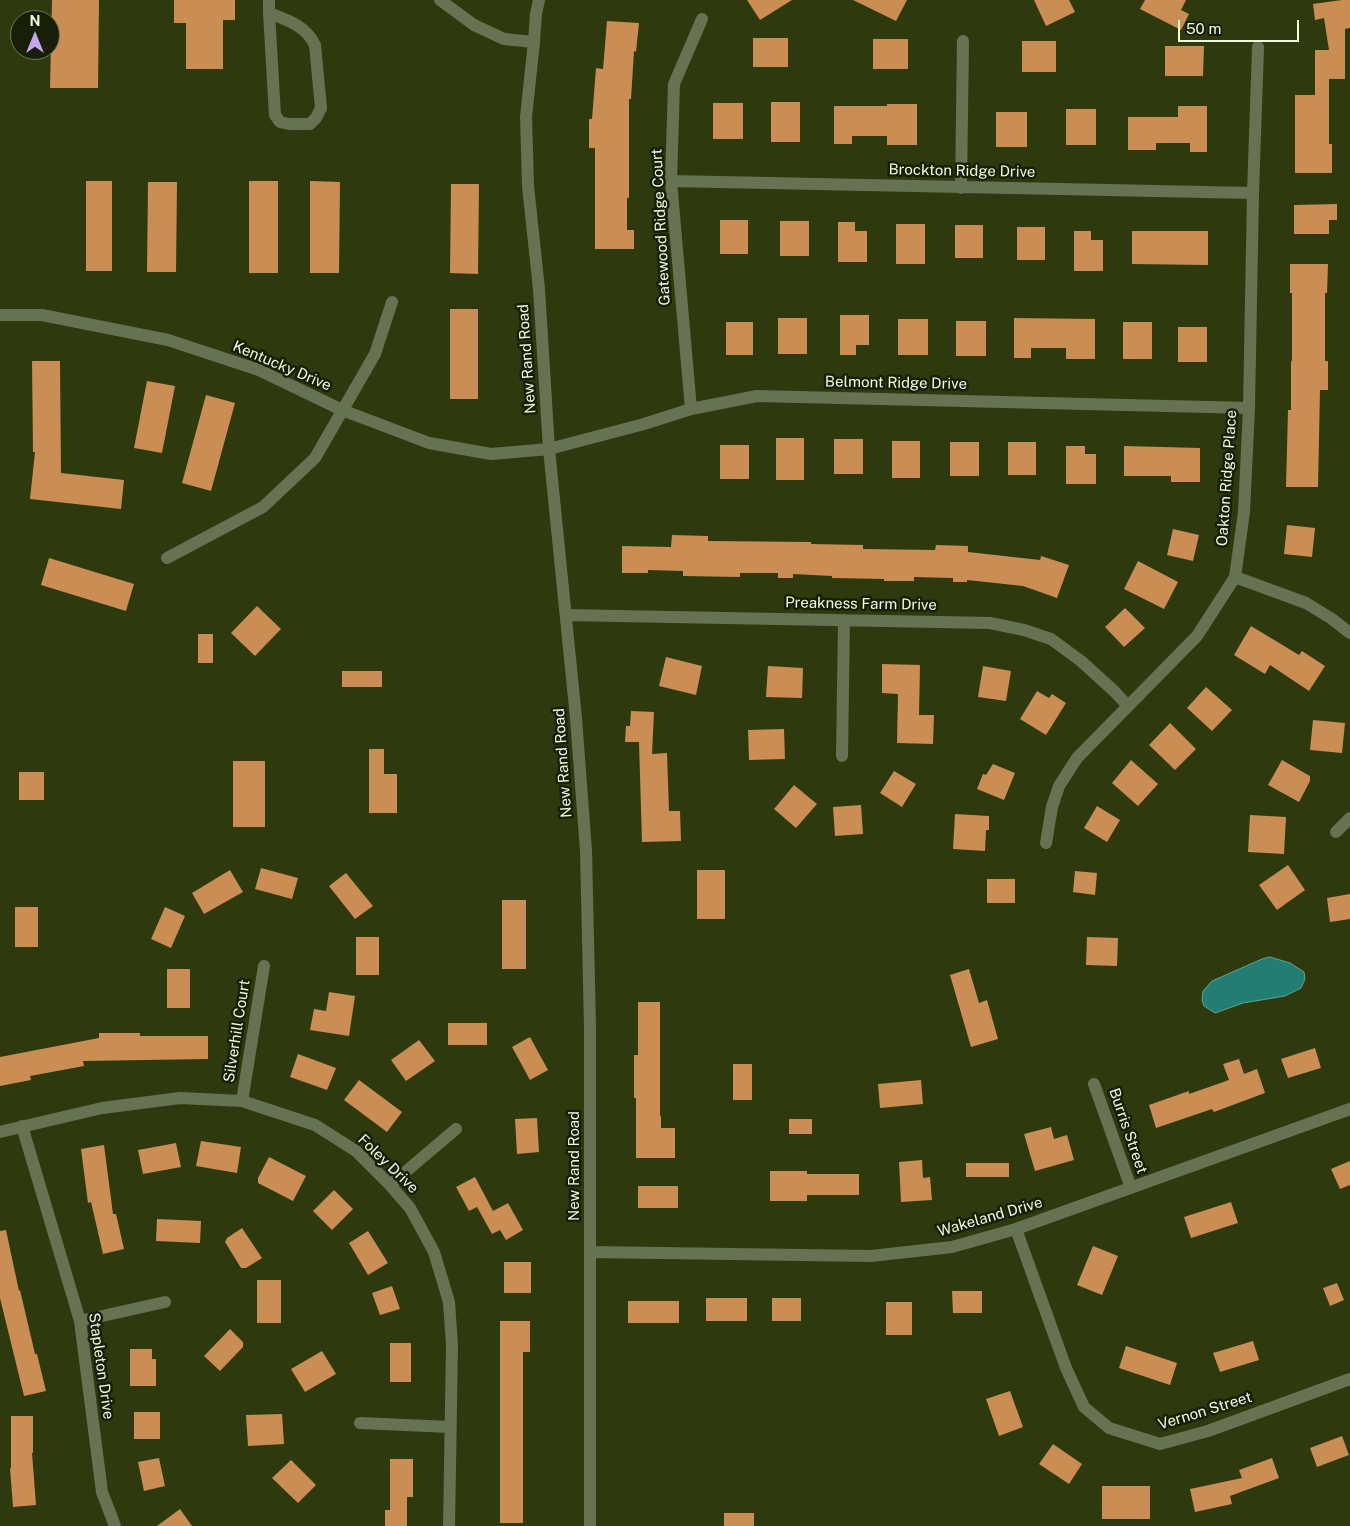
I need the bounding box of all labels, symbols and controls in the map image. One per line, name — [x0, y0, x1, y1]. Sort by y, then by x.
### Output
north arrow — [10, 10, 60, 60]
scale bar — [1180, 10, 1301, 42]
text: N — [30, 13, 40, 29]
text: 50 m — [1186, 20, 1221, 37]
street label: Gatewood Ridge Court — [648, 148, 674, 306]
street label: Brockton Ridge Drive — [888, 161, 1036, 181]
street label: New Rand Road — [514, 304, 540, 414]
street label: Kentucky Drive — [230, 337, 334, 395]
street label: Belmont Ridge Drive — [825, 373, 967, 393]
street label: Oakton Ridge Place — [1213, 409, 1241, 547]
street label: Preakness Farm Drive — [785, 594, 937, 614]
street label: New Rand Road — [550, 708, 576, 818]
street label: Silverhill Court — [220, 978, 254, 1084]
street label: Burris Street — [1105, 1086, 1151, 1176]
street label: New Rand Road — [565, 1111, 583, 1221]
street label: Foley Drive — [354, 1131, 422, 1197]
street label: Wakeland Drive — [935, 1193, 1045, 1241]
street label: Stapleton Drive — [85, 1312, 117, 1420]
street label: Vernon Street — [1156, 1388, 1254, 1434]

